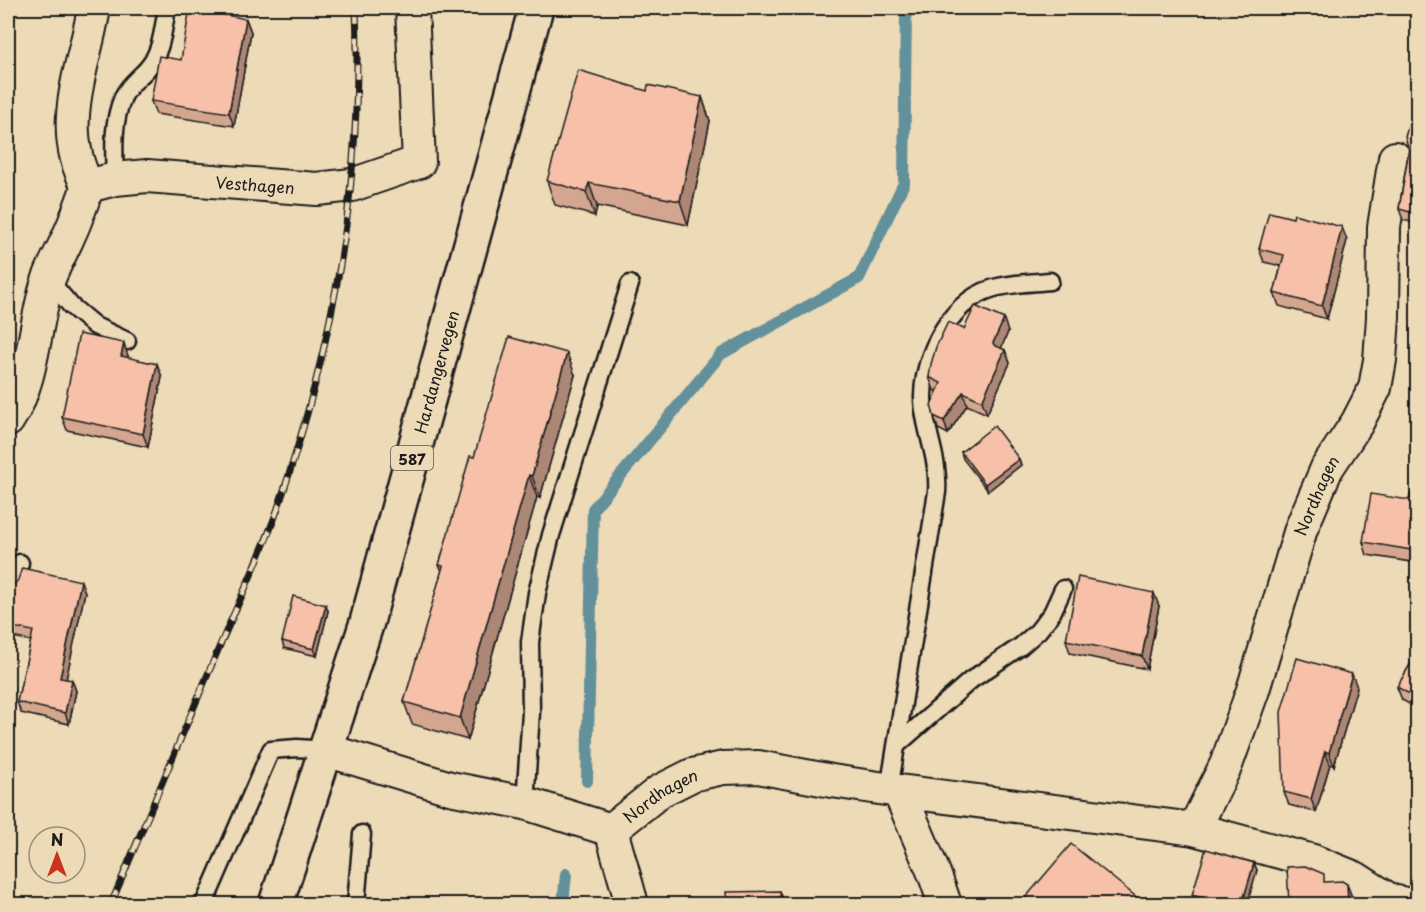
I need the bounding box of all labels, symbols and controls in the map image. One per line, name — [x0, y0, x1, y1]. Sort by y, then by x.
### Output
street label: Vesthagen — [215, 169, 295, 199]
street label: Hardangervegen — [408, 307, 464, 436]
road number: 587 — [391, 446, 433, 470]
street label: Nordhagen — [1288, 450, 1344, 539]
street label: Nordhagen — [617, 762, 700, 828]
north arrow — [27, 825, 87, 885]
text: N — [51, 827, 63, 851]

